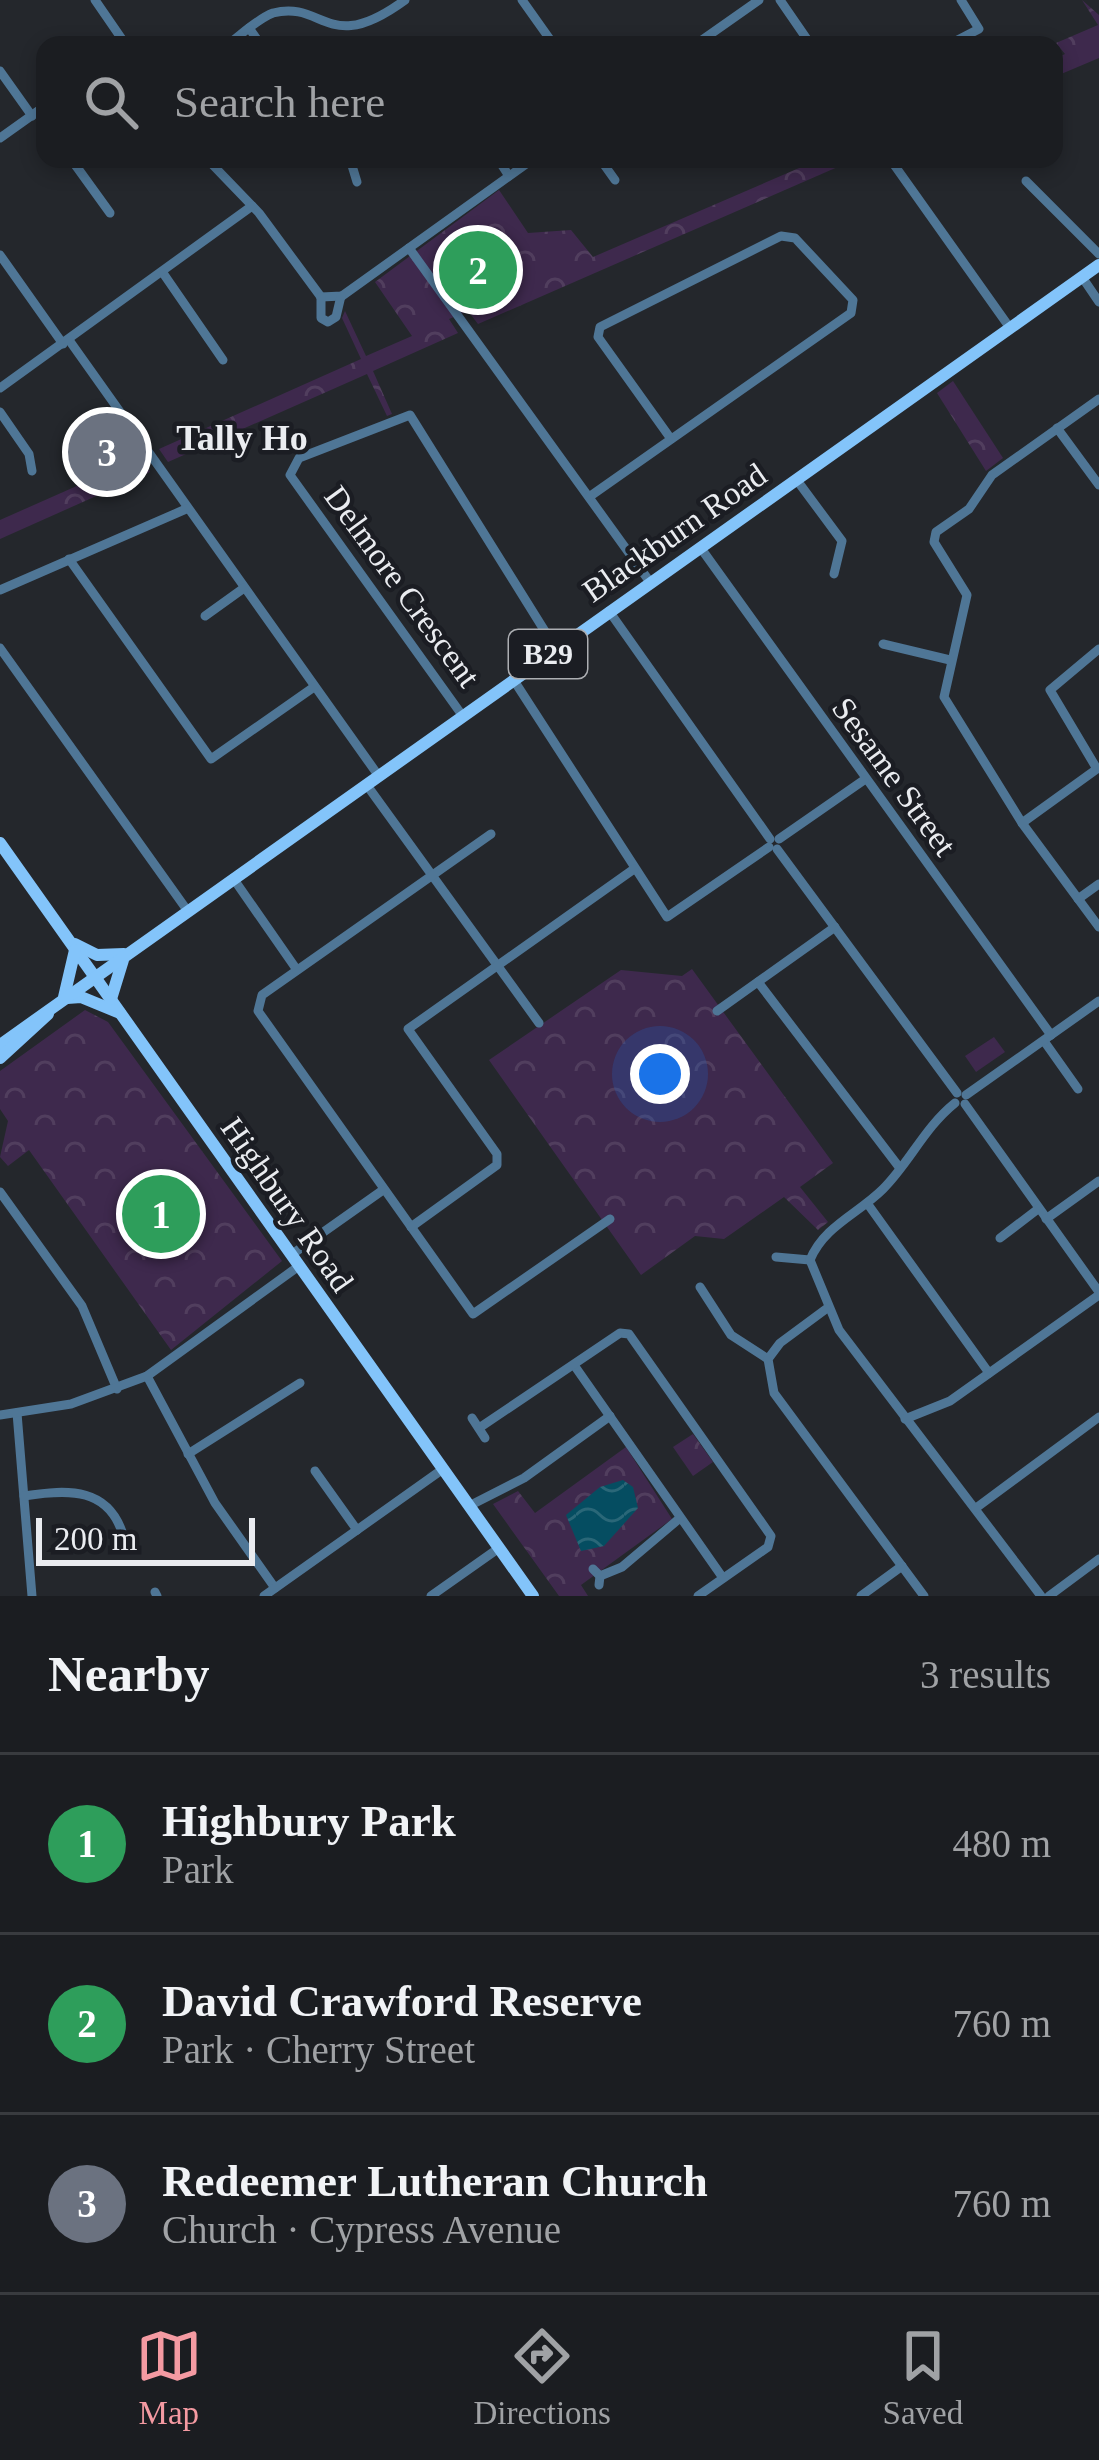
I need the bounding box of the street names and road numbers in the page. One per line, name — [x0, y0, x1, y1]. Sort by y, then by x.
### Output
street label: Blackburn Road — [576, 456, 774, 609]
street label: Delmore Crescent — [317, 479, 487, 694]
road number: B29 — [509, 630, 587, 678]
street label: Sesame Street — [825, 691, 963, 862]
street label: Highbury Road — [214, 1111, 361, 1299]

